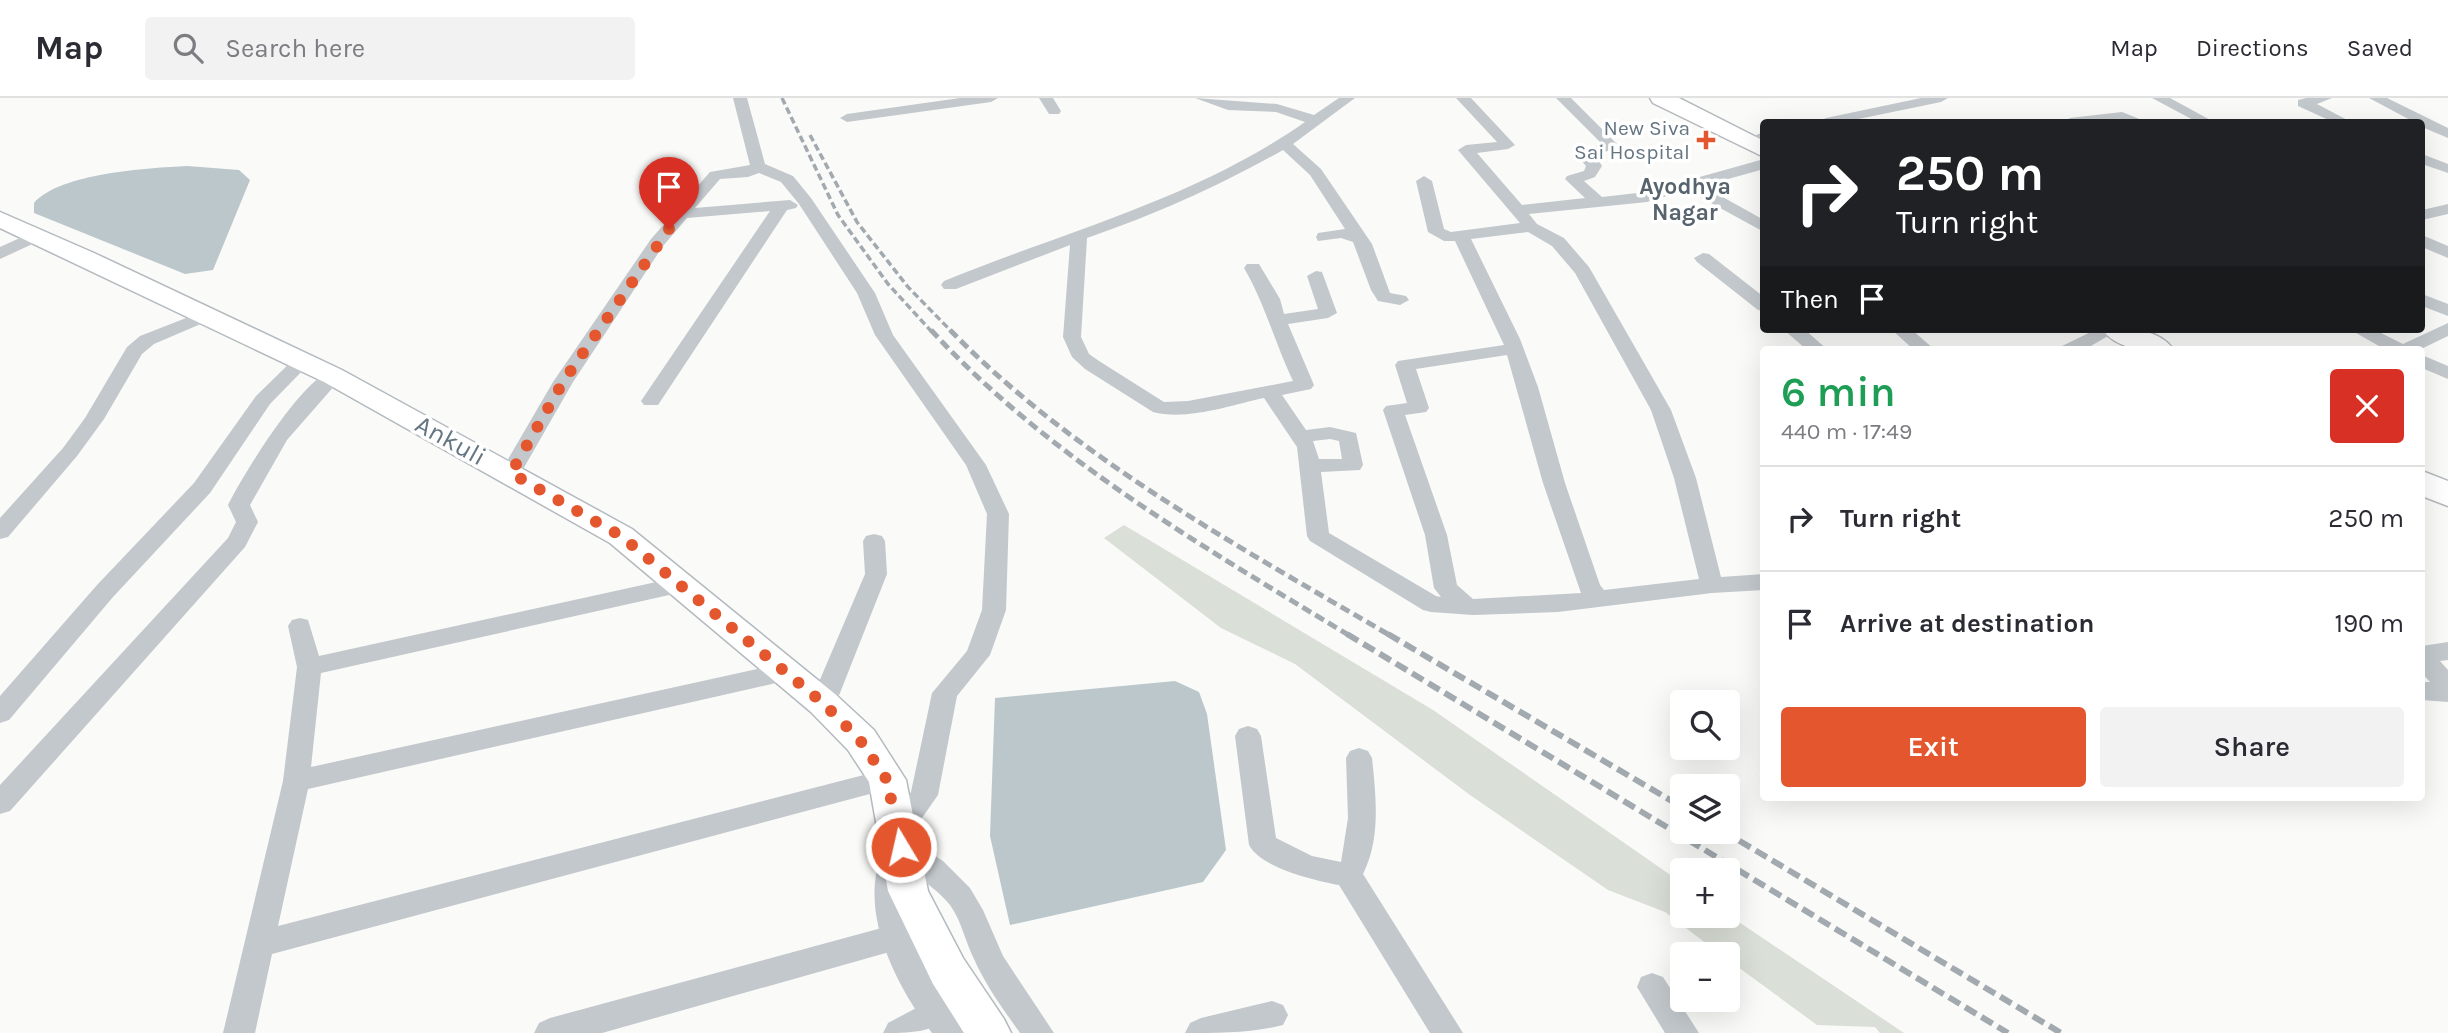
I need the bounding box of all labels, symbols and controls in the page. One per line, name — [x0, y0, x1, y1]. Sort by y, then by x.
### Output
search box — [145, 17, 635, 80]
text: Map — [35, 29, 103, 67]
icon: search — [169, 29, 207, 67]
text: Search here — [225, 33, 365, 64]
text: Map — [2110, 34, 2158, 62]
text: Directions — [2196, 34, 2309, 62]
text: Saved — [2347, 34, 2413, 62]
place label: New Siva Sai Hospital — [1574, 116, 1690, 164]
marker: New Siva Sai Hospital — [1696, 130, 1716, 150]
text: 250 m — [1896, 145, 2044, 202]
icon: right — [1781, 147, 1872, 238]
pin — [639, 157, 699, 229]
icon: arrive — [650, 168, 688, 206]
district label: Ayodhya Nagar — [1639, 173, 1731, 226]
text: Turn right — [1896, 204, 2038, 241]
icon: arrive — [1853, 280, 1891, 318]
text: Then — [1781, 284, 1839, 315]
text: 6 min — [1781, 367, 1896, 417]
button: close — [2330, 369, 2404, 443]
street label: Ankuli — [410, 408, 492, 472]
text: 440 m · 17:49 — [1781, 418, 1912, 445]
icon: right — [1781, 500, 1819, 538]
text: Turn right — [1840, 503, 1961, 534]
text: 250 m — [2328, 503, 2404, 534]
icon: arrive — [1781, 605, 1819, 643]
text: Arrive at destination — [1840, 608, 2094, 639]
text: 190 m — [2334, 608, 2404, 639]
map controls — [1670, 690, 1740, 1012]
button: search — [1670, 690, 1740, 760]
button: Exit — [1781, 707, 2086, 787]
button: Share — [2100, 707, 2404, 787]
button: layers — [1670, 774, 1740, 844]
position arrow — [864, 810, 938, 884]
button: + — [1670, 858, 1740, 928]
button: − — [1670, 942, 1740, 1012]

